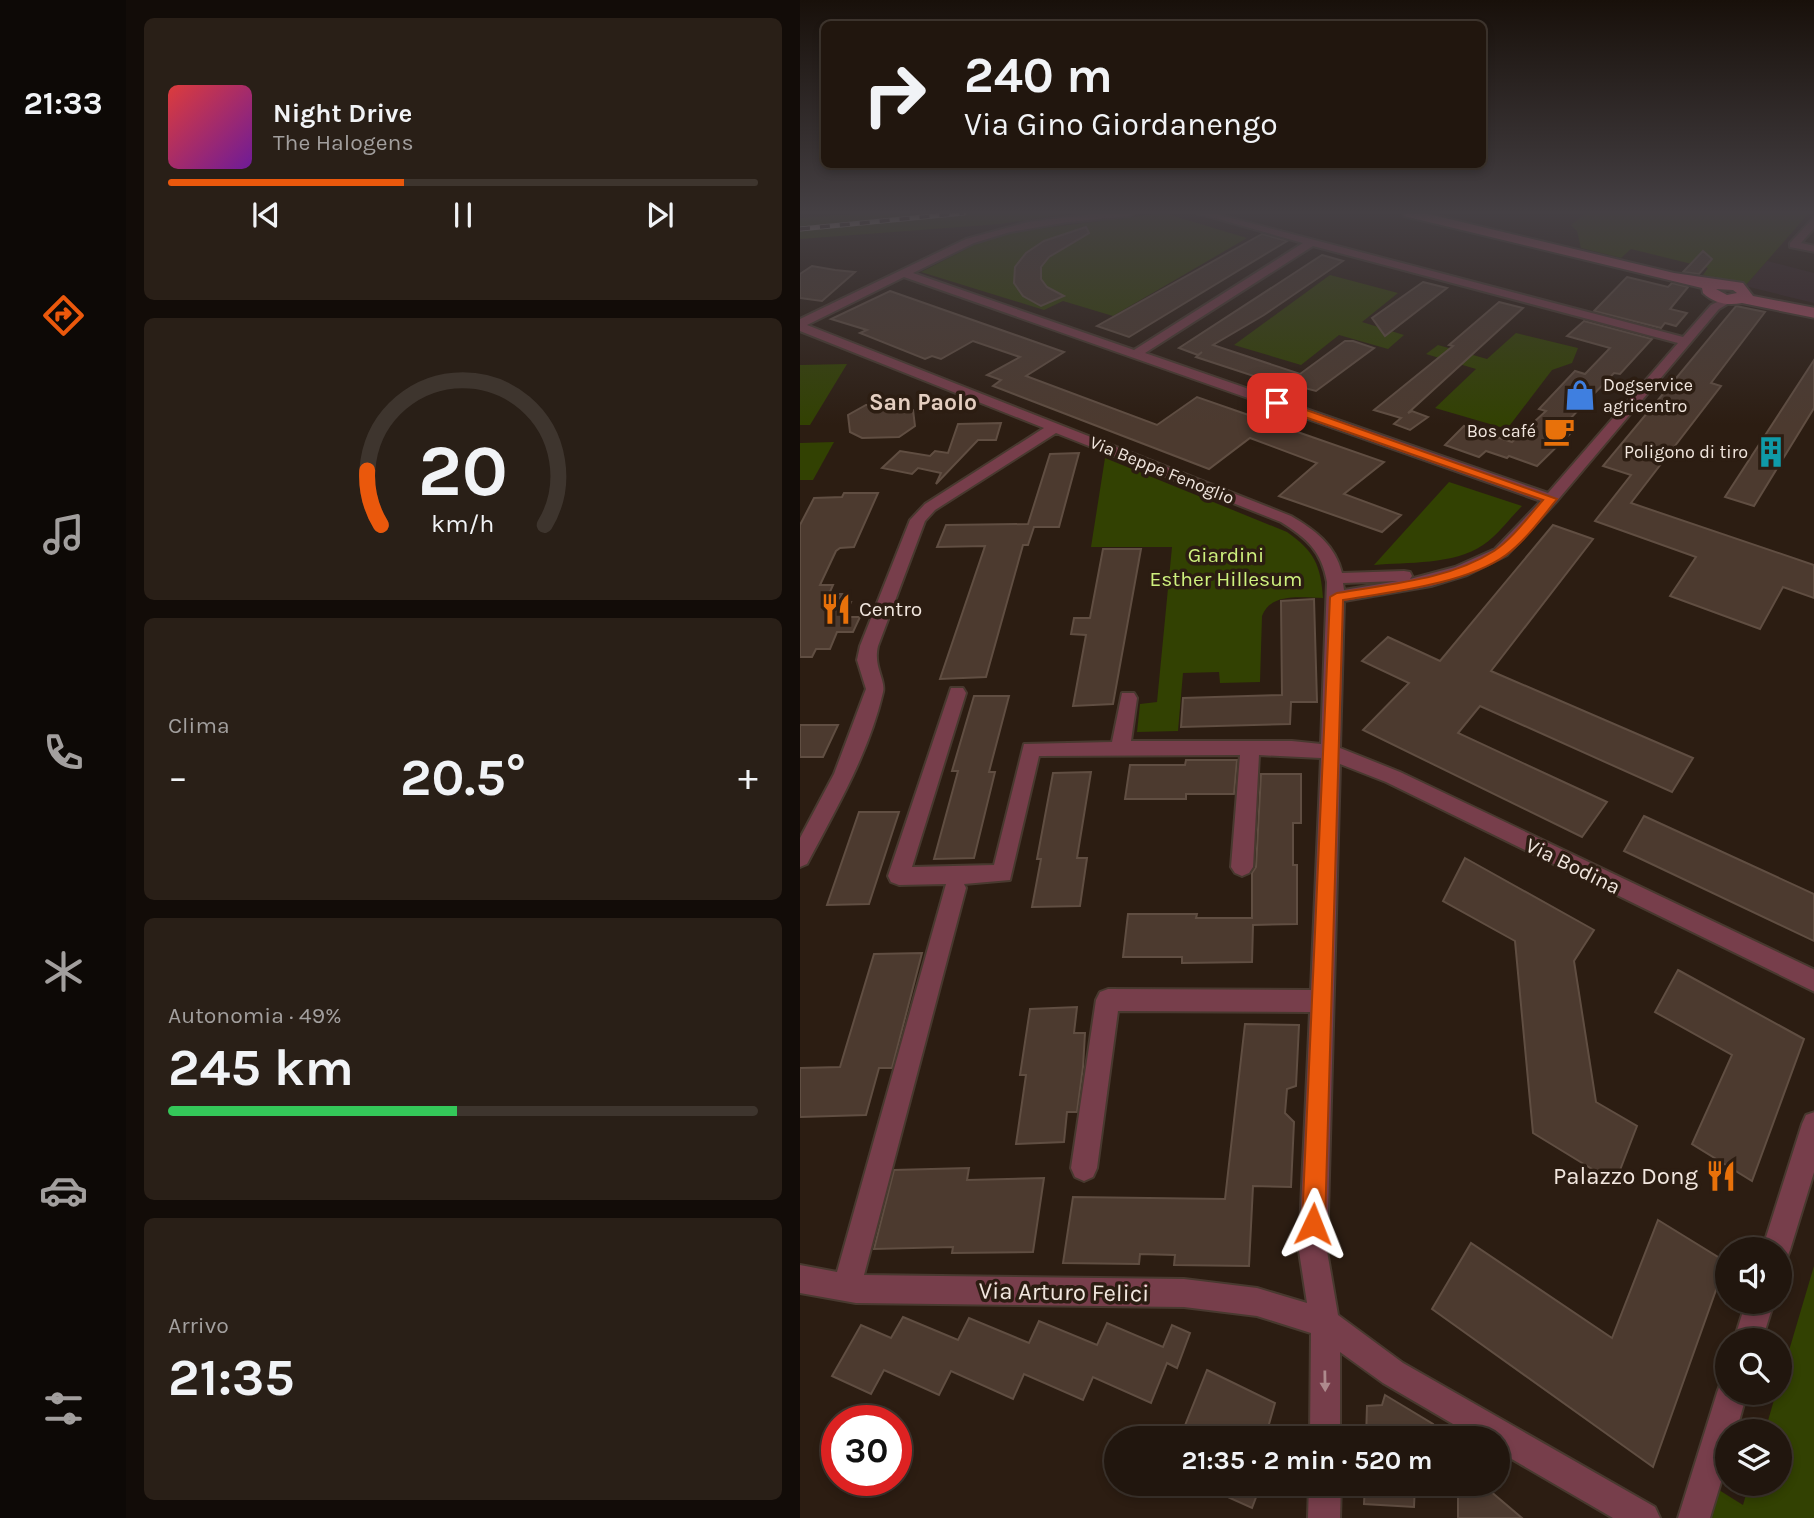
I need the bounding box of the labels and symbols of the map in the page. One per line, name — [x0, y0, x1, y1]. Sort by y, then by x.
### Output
pin — [1247, 373, 1307, 433]
place label: Dogservice agricentro — [1603, 374, 1693, 417]
shop icon: Dogservice agricentro — [1563, 378, 1597, 412]
district label: San Paolo — [869, 389, 977, 416]
cafe icon: Bos café — [1542, 414, 1576, 448]
place label: Bos café — [1467, 420, 1536, 442]
street label: Via Beppe Fenoglio — [1087, 431, 1237, 509]
building icon: Poligono di tiro — [1754, 435, 1788, 469]
place label: Poligono di tiro — [1624, 441, 1748, 463]
park label: Giardini Esther Hillesum — [1149, 543, 1303, 591]
restaurant icon: Centro — [819, 592, 853, 626]
place label: Centro — [859, 597, 922, 621]
street label: Via Bodina — [1522, 833, 1624, 899]
restaurant icon: Palazzo Dong — [1704, 1159, 1738, 1193]
place label: Palazzo Dong — [1553, 1162, 1698, 1190]
position arrow — [1276, 1187, 1350, 1261]
street label: Via Arturo Felici — [978, 1277, 1150, 1307]
one-way arrow — [1320, 1370, 1331, 1392]
speed limit sign: 30 — [821, 1405, 912, 1496]

